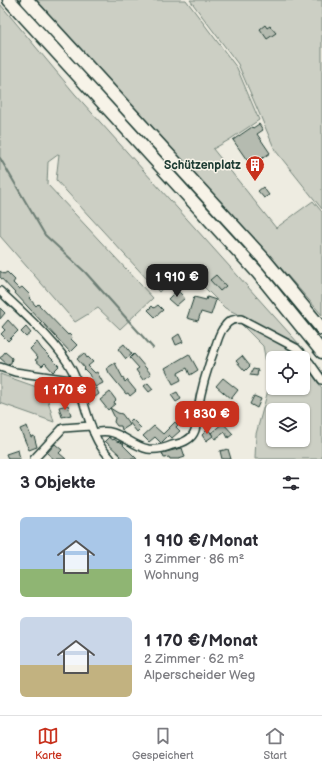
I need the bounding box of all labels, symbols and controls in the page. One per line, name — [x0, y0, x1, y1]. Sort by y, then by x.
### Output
building icon: Schützenplatz — [244, 154, 266, 182]
place label: Schützenplatz — [164, 158, 241, 173]
pin: 1 910 € — [140, 264, 214, 298]
text: 1 910 € — [155, 269, 199, 285]
map controls — [266, 351, 310, 447]
button: locate — [266, 351, 310, 395]
pin: 1 170 € — [28, 377, 102, 411]
text: 1 170 € — [43, 382, 87, 398]
pin: 1 830 € — [170, 401, 244, 435]
button: layers — [266, 403, 310, 447]
text: 1 830 € — [184, 406, 230, 422]
icon: filters — [280, 472, 302, 494]
text: 3 Objekte — [20, 473, 95, 493]
text: 1 910 €/Monat — [144, 531, 258, 551]
icon: home — [52, 533, 100, 581]
text: 3 Zimmer · 86 m² — [144, 551, 244, 567]
text: Wohnung — [144, 567, 199, 583]
text: 1 170 €/Monat — [144, 631, 258, 651]
icon: home — [52, 633, 100, 681]
text: 2 Zimmer · 62 m² — [144, 651, 244, 667]
text: Alperscheider Weg — [144, 667, 255, 683]
tab: Karte — [35, 725, 62, 762]
tab: Gespeichert — [132, 725, 194, 762]
tab: Start — [264, 725, 287, 762]

